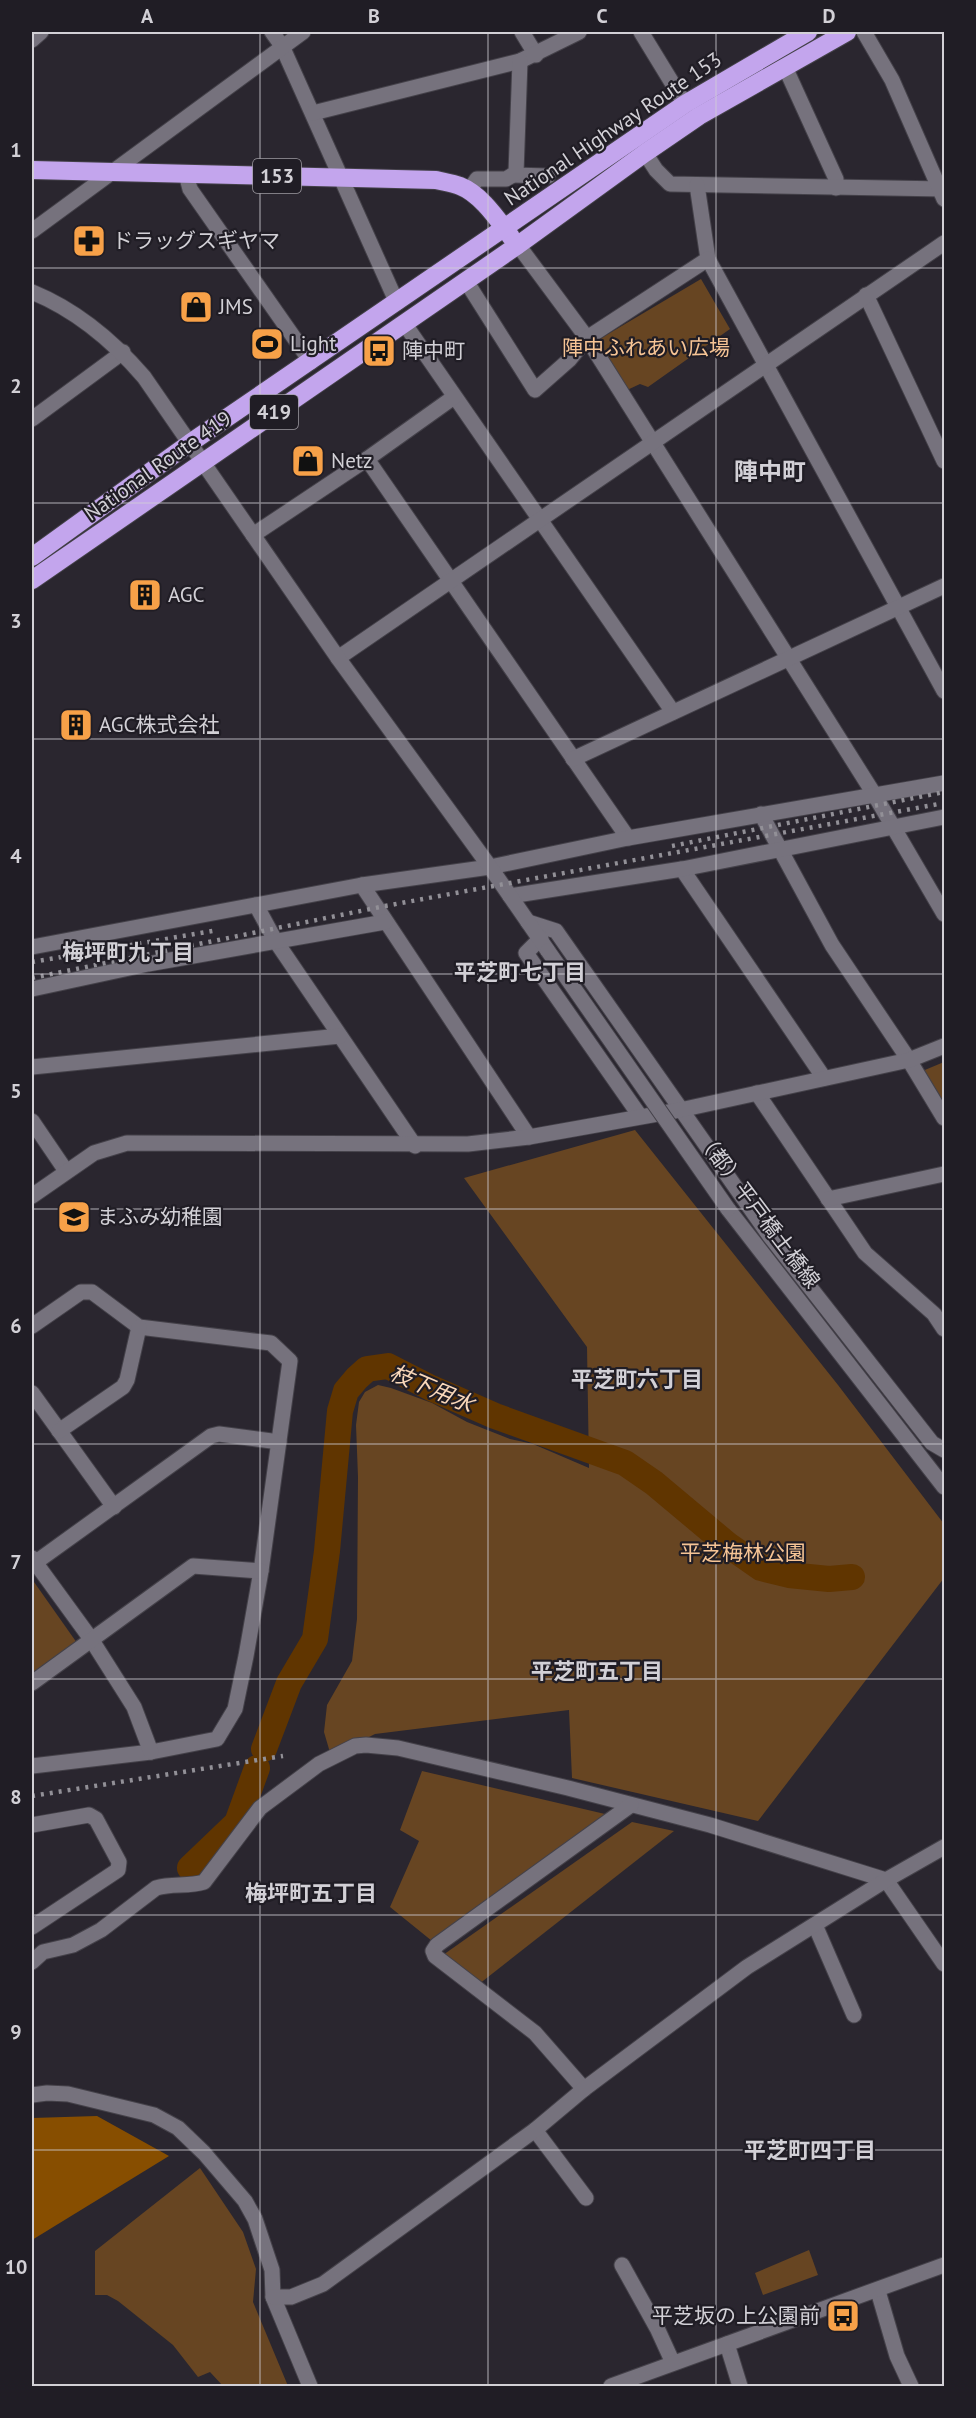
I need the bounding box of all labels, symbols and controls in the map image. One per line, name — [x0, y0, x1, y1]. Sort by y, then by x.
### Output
text: A — [141, 3, 154, 29]
text: B — [368, 3, 380, 29]
text: C — [596, 3, 608, 29]
text: D — [823, 3, 836, 29]
street label: National Highway Route 153 — [499, 46, 727, 212]
text: 1 — [10, 137, 22, 163]
road number: 153 — [253, 159, 301, 193]
pharmacy icon: ドラッグスギヤマ — [71, 223, 107, 259]
place label: ドラッグスギヤマ — [112, 227, 280, 254]
shop icon: JMS — [178, 289, 214, 325]
place label: JMS — [218, 293, 253, 320]
sports icon: Light — [249, 326, 285, 362]
place label: Light — [290, 330, 336, 357]
bus stop icon: 陣中町 — [361, 333, 397, 369]
park label: 陣中ふれあい広場 — [562, 334, 730, 361]
place label: 陣中町 — [402, 337, 465, 364]
text: 2 — [10, 373, 22, 399]
road number: 419 — [250, 395, 298, 429]
street label: National Route 419 — [79, 405, 237, 526]
shop icon: Netz — [290, 443, 326, 479]
place label: Netz — [331, 447, 372, 474]
district label: 陣中町 — [734, 456, 806, 487]
building icon: AGC — [127, 577, 163, 613]
place label: AGC — [168, 581, 205, 608]
text: 3 — [10, 608, 22, 634]
building icon: AGC株式会社 — [58, 707, 94, 743]
place label: AGC株式会社 — [99, 711, 220, 738]
text: 4 — [10, 843, 22, 869]
district label: 梅坪町九丁目 — [62, 938, 194, 966]
district label: 平芝町七丁目 — [454, 958, 586, 986]
text: 5 — [10, 1078, 22, 1104]
street label: （都）平戸橋土橋線 — [691, 1126, 826, 1293]
school or university icon: まふみ幼稚園 — [56, 1199, 92, 1235]
place label: まふみ幼稚園 — [97, 1203, 223, 1230]
text: 6 — [10, 1313, 22, 1339]
water label: 枝下用水 — [386, 1358, 480, 1419]
district label: 平芝町六丁目 — [571, 1365, 703, 1393]
park label: 平芝梅林公園 — [680, 1539, 806, 1566]
text: 7 — [10, 1549, 22, 1575]
district label: 平芝町五丁目 — [531, 1657, 663, 1685]
text: 8 — [10, 1784, 22, 1810]
district label: 梅坪町五丁目 — [245, 1879, 377, 1907]
text: 9 — [10, 2019, 22, 2045]
district label: 平芝町四丁目 — [744, 2136, 876, 2164]
text: 10 — [5, 2254, 27, 2280]
bus stop icon: 平芝坂の上公園前 — [825, 2298, 861, 2334]
place label: 平芝坂の上公園前 — [652, 2302, 820, 2329]

